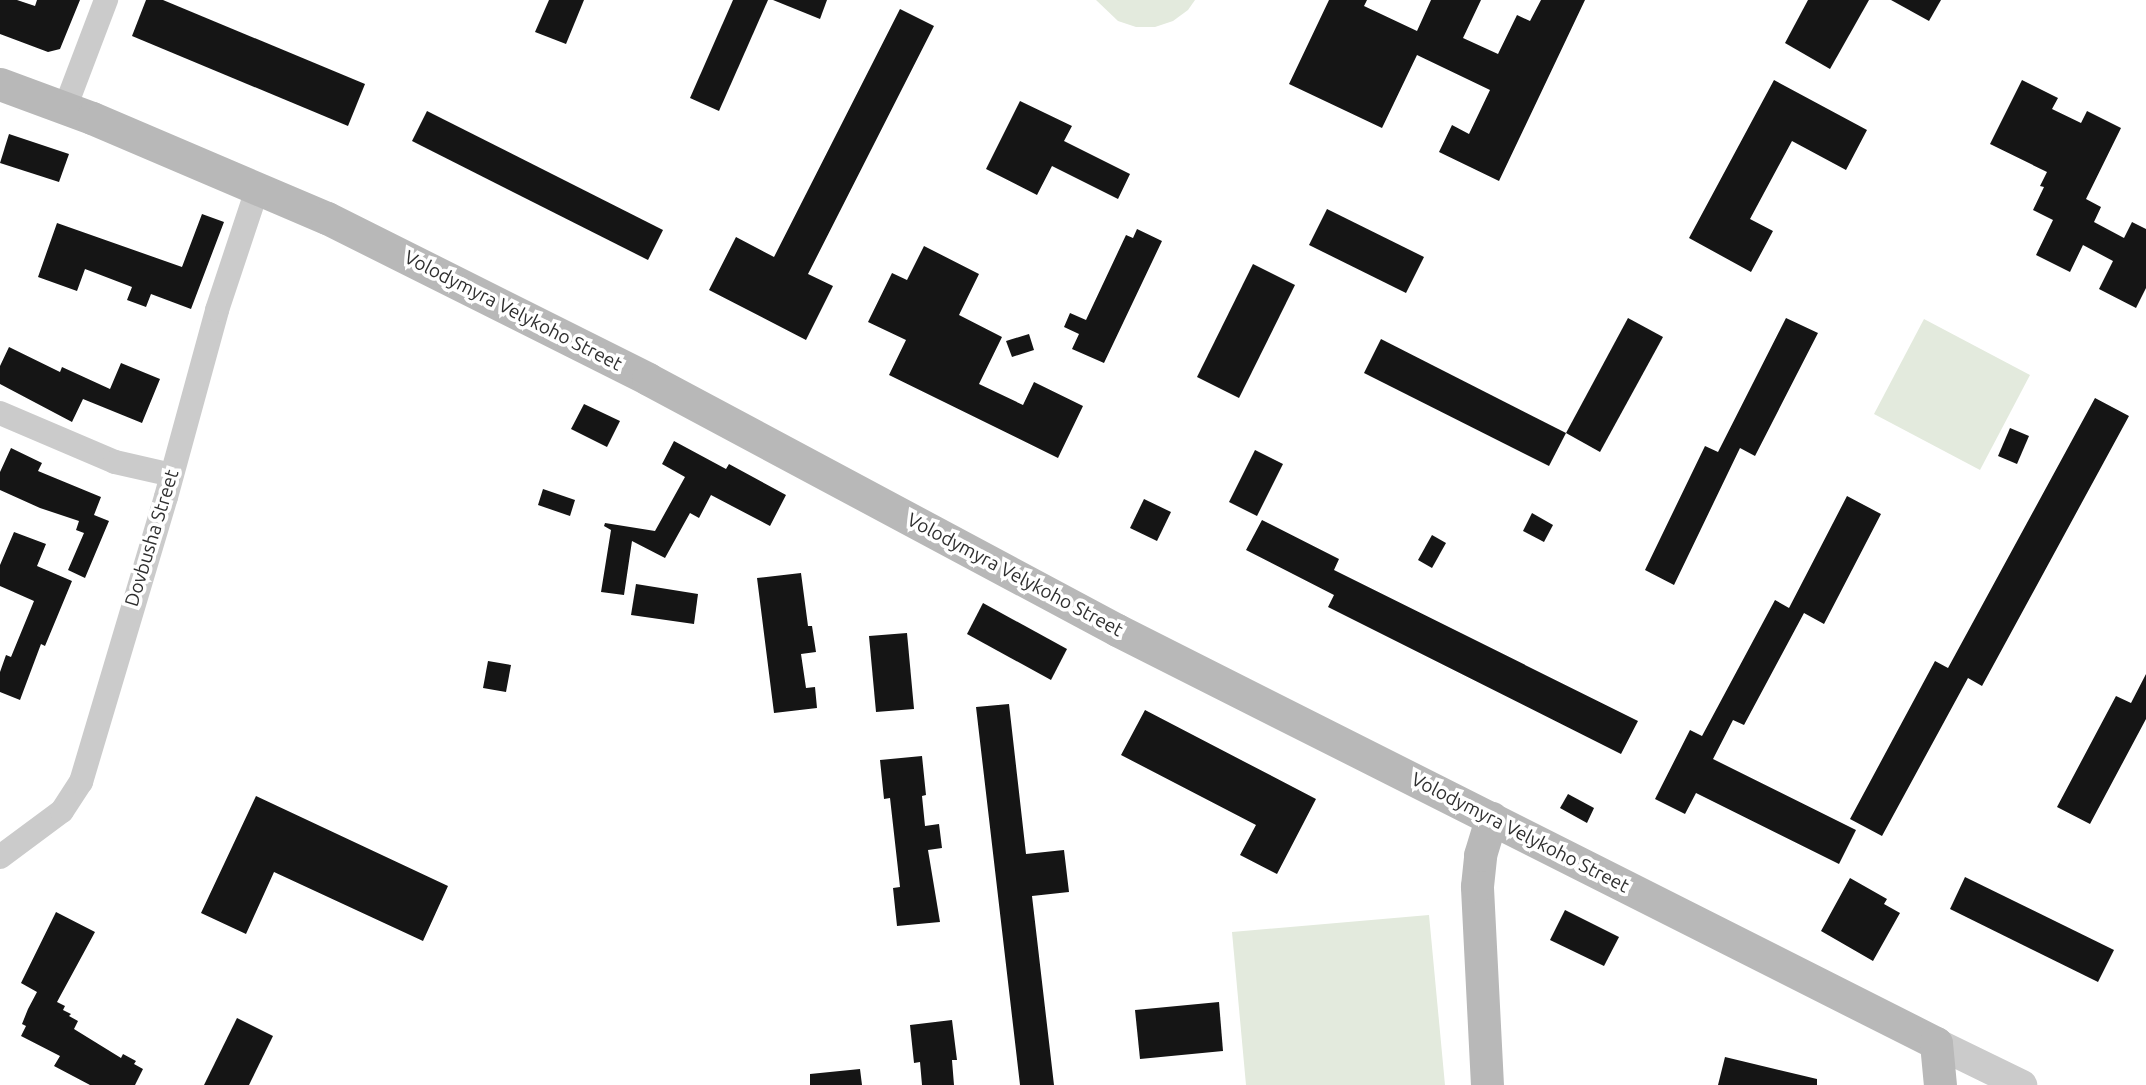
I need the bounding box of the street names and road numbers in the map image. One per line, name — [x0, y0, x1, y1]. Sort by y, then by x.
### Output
street label: Volodymyra Velykoho Street — [400, 246, 626, 376]
street label: Dovbusha Street — [120, 467, 184, 609]
street label: Volodymyra Velykoho Street — [903, 508, 1127, 642]
street label: Volodymyra Velykoho Street — [1407, 768, 1633, 898]

